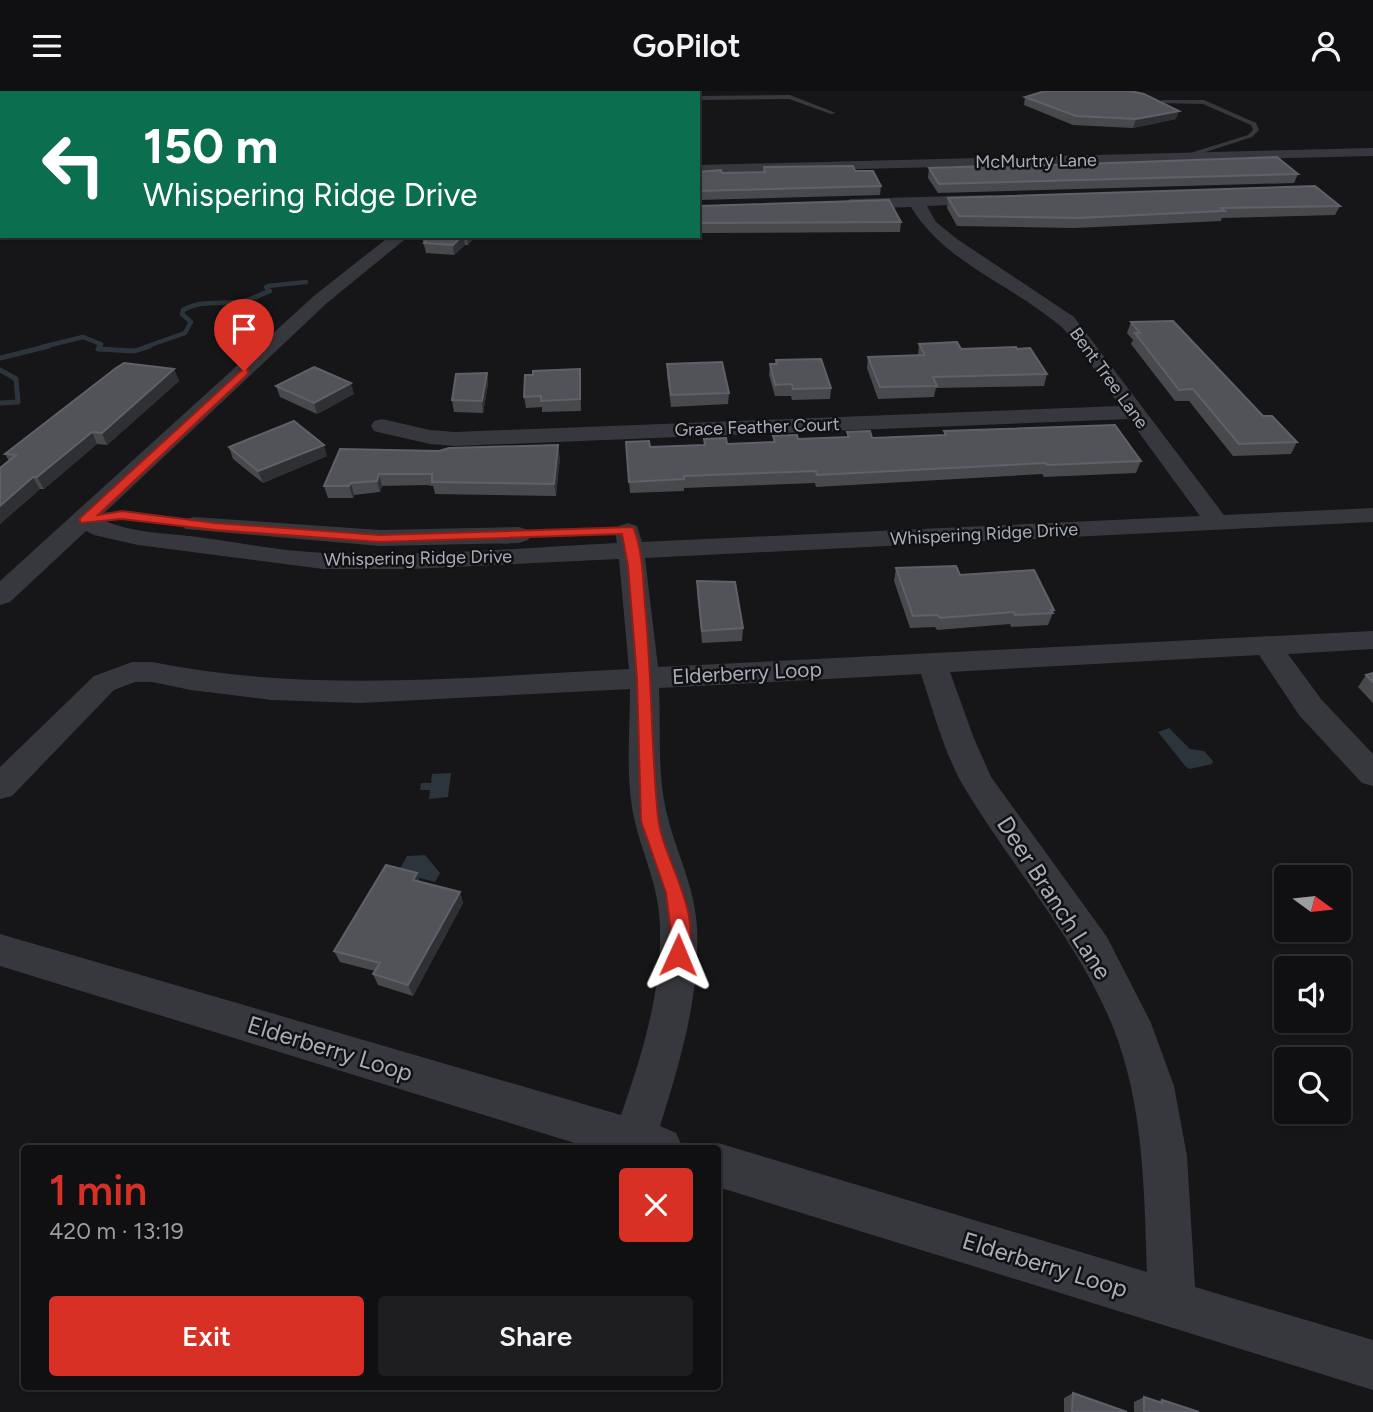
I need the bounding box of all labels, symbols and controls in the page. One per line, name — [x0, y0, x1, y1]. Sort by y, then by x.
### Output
icon: menu — [28, 27, 66, 65]
text: GoPilot — [632, 27, 741, 65]
icon: person — [1307, 27, 1345, 65]
text: 150 m — [143, 116, 278, 175]
icon: left — [28, 119, 119, 210]
street label: McMurtry Lane — [975, 149, 1097, 173]
text: Whispering Ridge Drive — [143, 176, 477, 214]
pin — [214, 299, 274, 371]
icon: arrive — [225, 310, 263, 348]
street label: Bent Tree Lane — [1065, 323, 1153, 433]
street label: Grace Feather Court — [674, 413, 840, 441]
street label: Whispering Ridge Drive — [889, 518, 1079, 550]
street label: Whispering Ridge Drive — [324, 545, 512, 571]
street label: Elderberry Loop — [672, 656, 822, 689]
street label: Deer Branch Lane — [991, 811, 1118, 985]
north arrow — [1274, 865, 1351, 941]
map controls — [1274, 865, 1351, 1124]
position arrow — [641, 918, 715, 992]
button: sound — [1274, 956, 1351, 1033]
street label: Elderberry Loop — [244, 1010, 416, 1087]
button: search — [1274, 1047, 1351, 1124]
text: 1 min — [49, 1165, 147, 1216]
button: close — [619, 1168, 693, 1242]
text: 420 m · 13:19 — [49, 1217, 184, 1245]
street label: Elderberry Loop — [959, 1226, 1131, 1303]
button: Exit — [49, 1296, 364, 1376]
button: Share — [378, 1296, 693, 1376]

